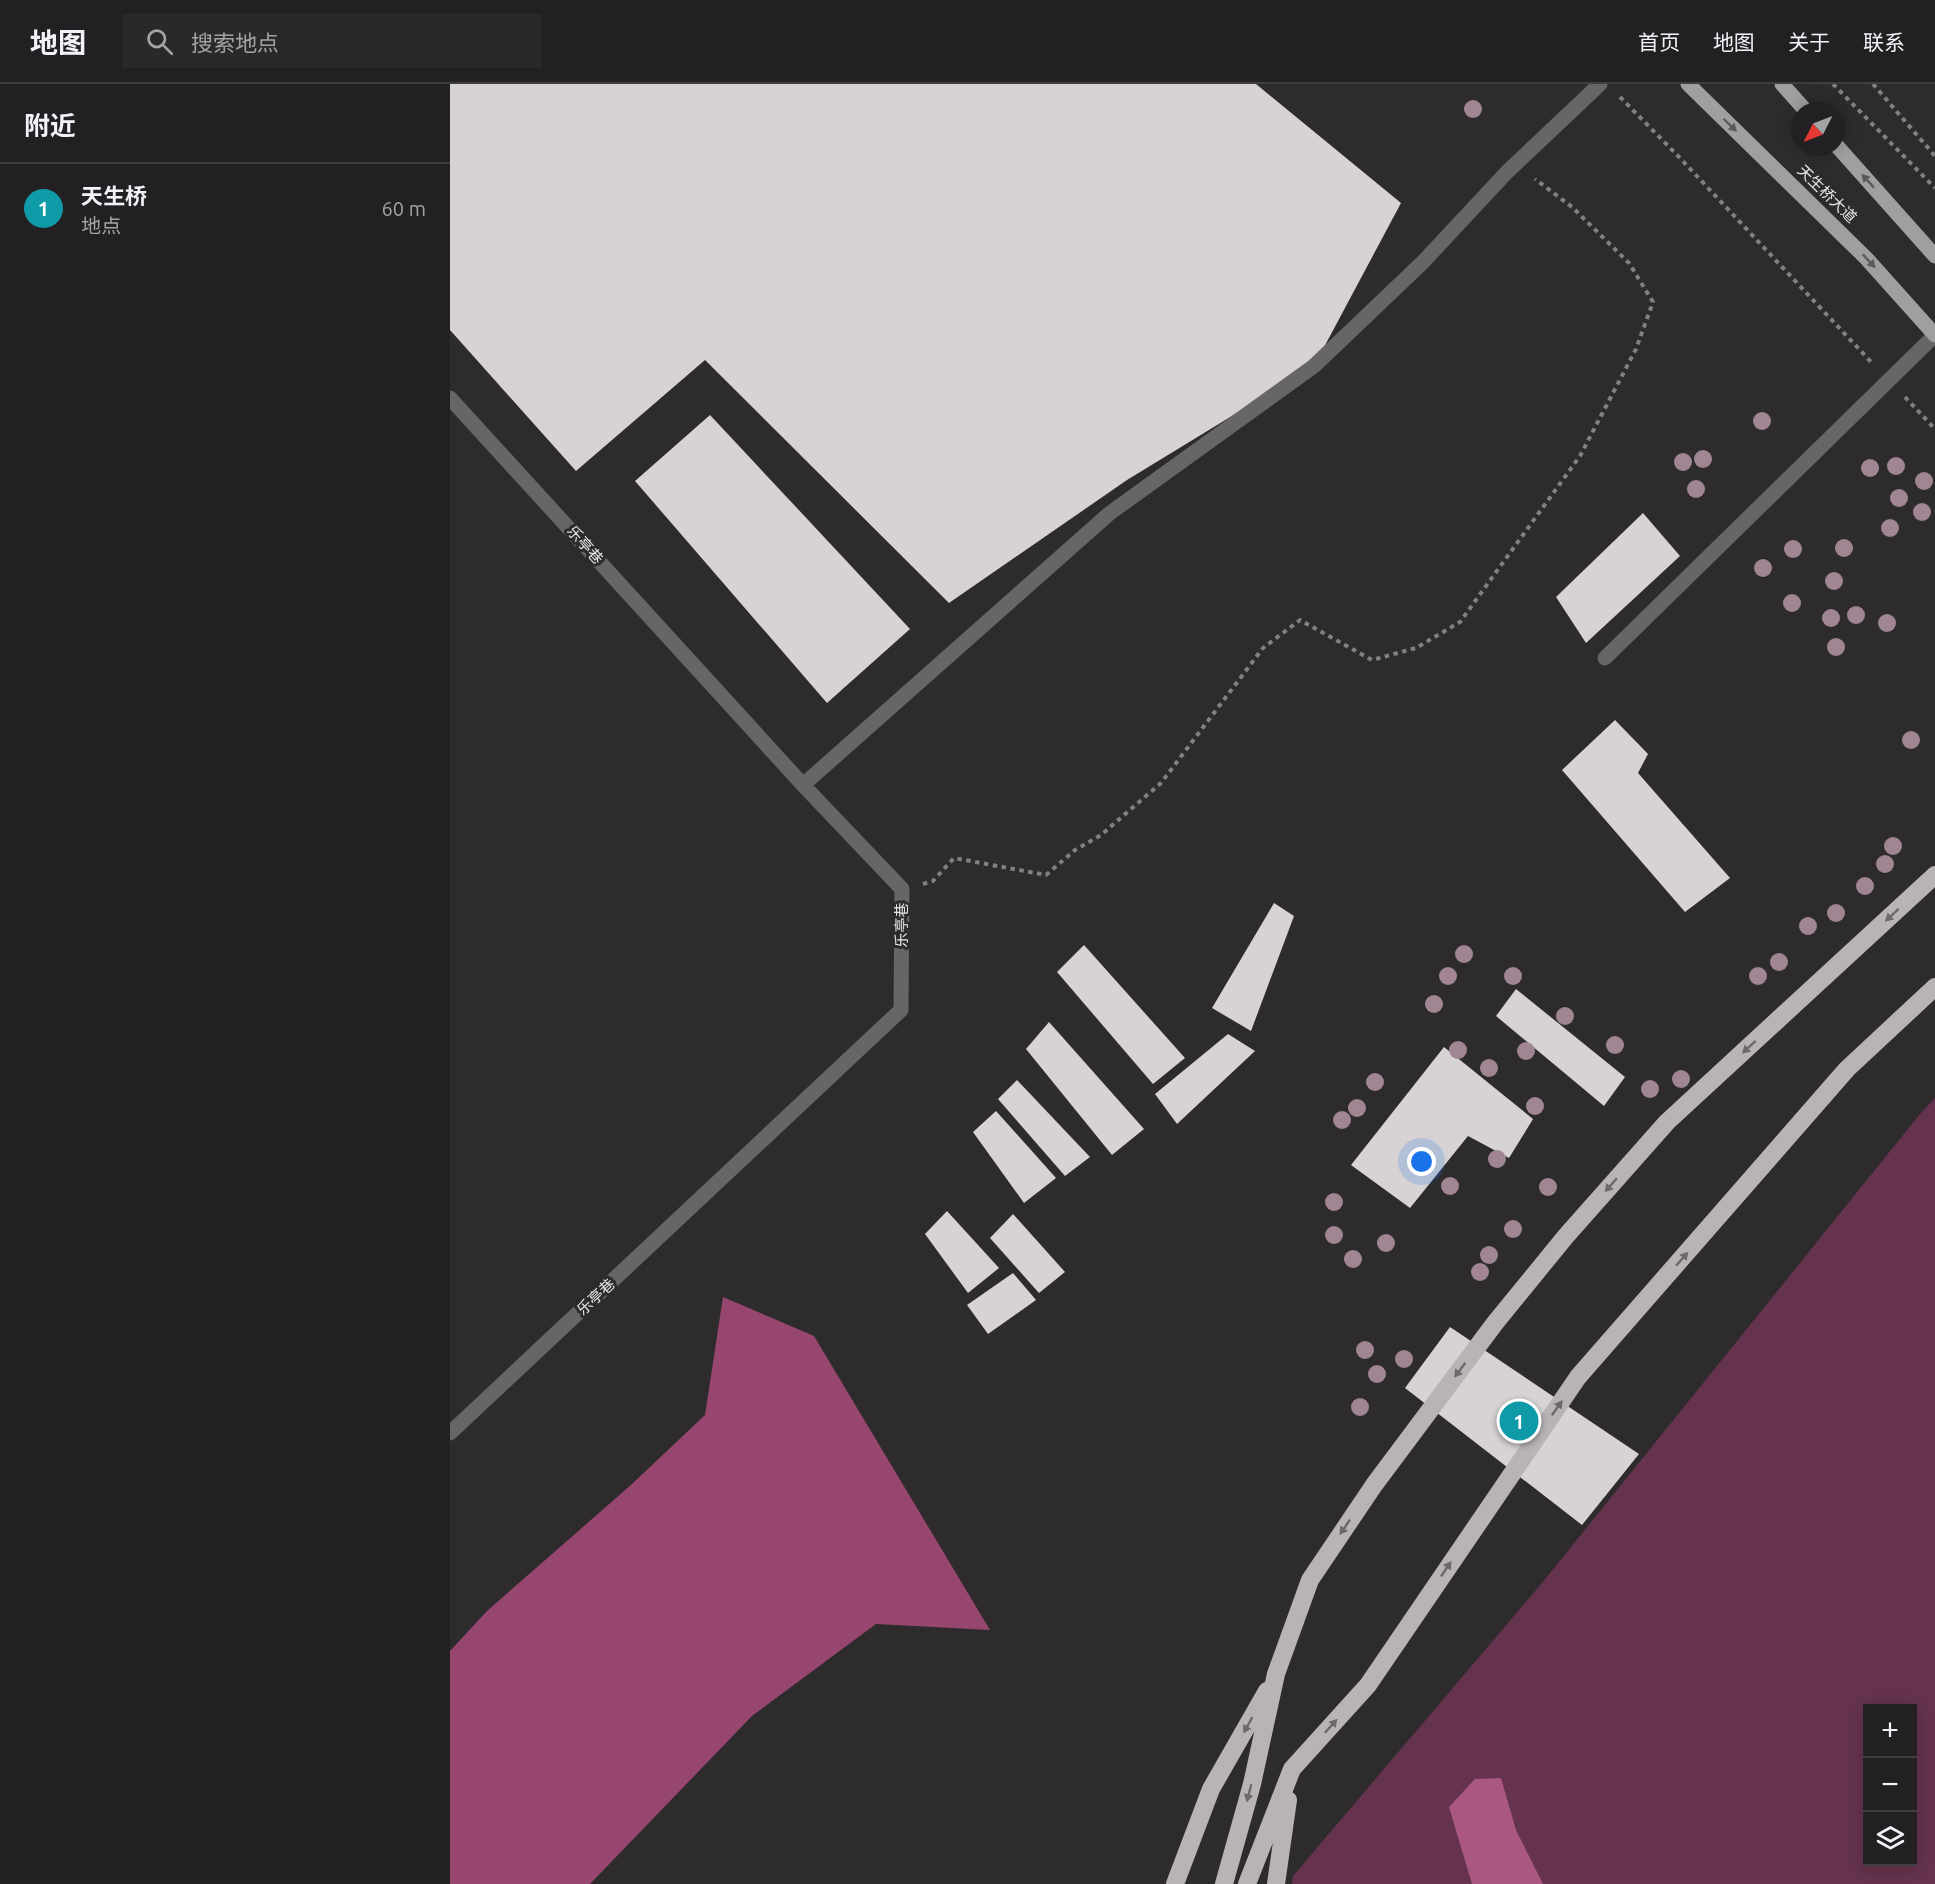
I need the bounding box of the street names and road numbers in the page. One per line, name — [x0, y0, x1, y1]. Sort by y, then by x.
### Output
street label: 天生桥大道 — [1794, 161, 1860, 226]
street label: 乐亭巷 — [564, 522, 607, 567]
street label: 乐亭巷 — [893, 902, 910, 948]
street label: 乐亭巷 — [573, 1275, 618, 1318]

